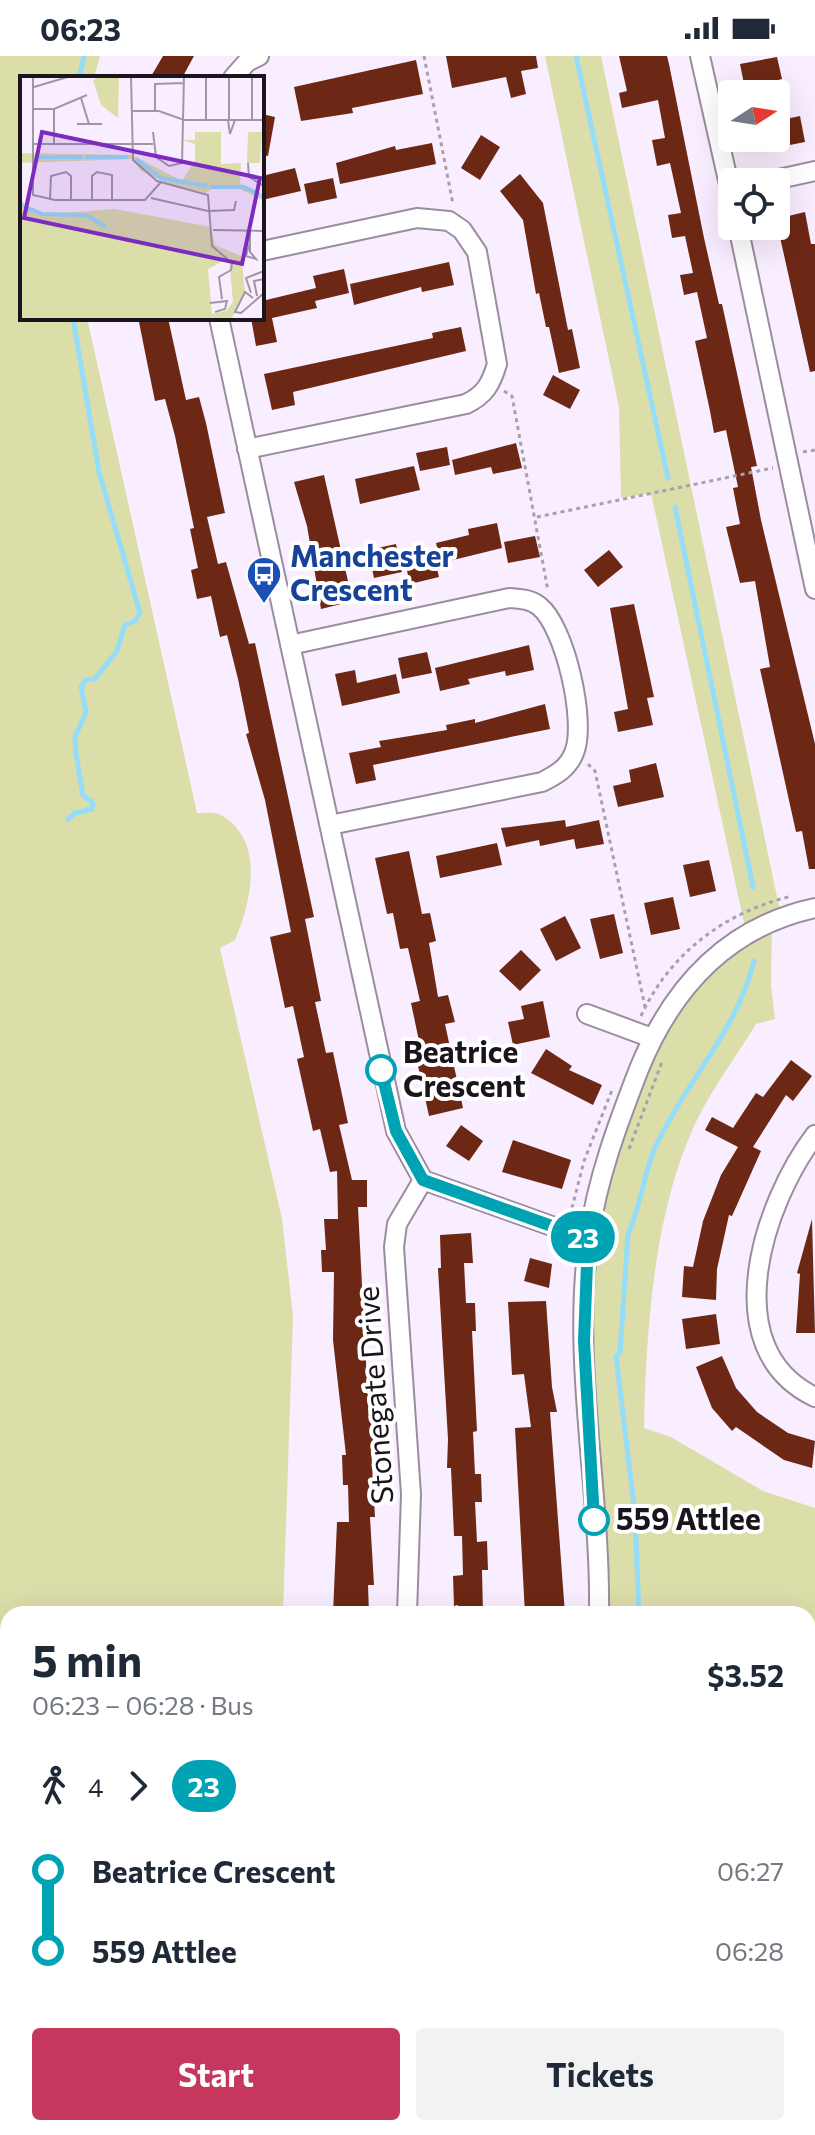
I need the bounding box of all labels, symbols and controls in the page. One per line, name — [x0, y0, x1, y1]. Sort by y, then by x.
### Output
text: 06:23 — [40, 10, 121, 47]
inset map — [20, 76, 264, 320]
north arrow — [718, 80, 790, 152]
map controls — [718, 80, 790, 240]
button: locate — [718, 168, 790, 240]
place label: Manchester Crescent — [290, 536, 454, 607]
bus stop icon: Manchester Crescent — [245, 555, 283, 605]
place label: Beatrice Crescent — [403, 1032, 526, 1103]
marker: Beatrice Crescent — [366, 1055, 396, 1085]
line badge: 23 — [547, 1211, 619, 1263]
text: 23 — [567, 1220, 599, 1254]
street label: Stonegate Drive — [347, 1285, 400, 1505]
place label: 559 Attlee — [616, 1499, 761, 1536]
marker: 559 Attlee — [579, 1505, 609, 1535]
text: 5 min — [32, 1632, 142, 1686]
text: $3.52 — [707, 1656, 784, 1693]
text: 06:23 – 06:28 · Bus — [32, 1689, 254, 1720]
icon: walk — [32, 1764, 76, 1808]
icon: forward — [116, 1764, 160, 1808]
text: 23 — [188, 1769, 220, 1803]
text: 4 — [88, 1771, 104, 1802]
text: Beatrice Crescent — [92, 1852, 336, 1889]
text: 06:27 — [717, 1855, 784, 1886]
text: 559 Attlee — [92, 1932, 237, 1969]
text: 06:28 — [715, 1935, 784, 1966]
button: Start — [32, 2028, 400, 2120]
button: Tickets — [416, 2028, 784, 2120]

